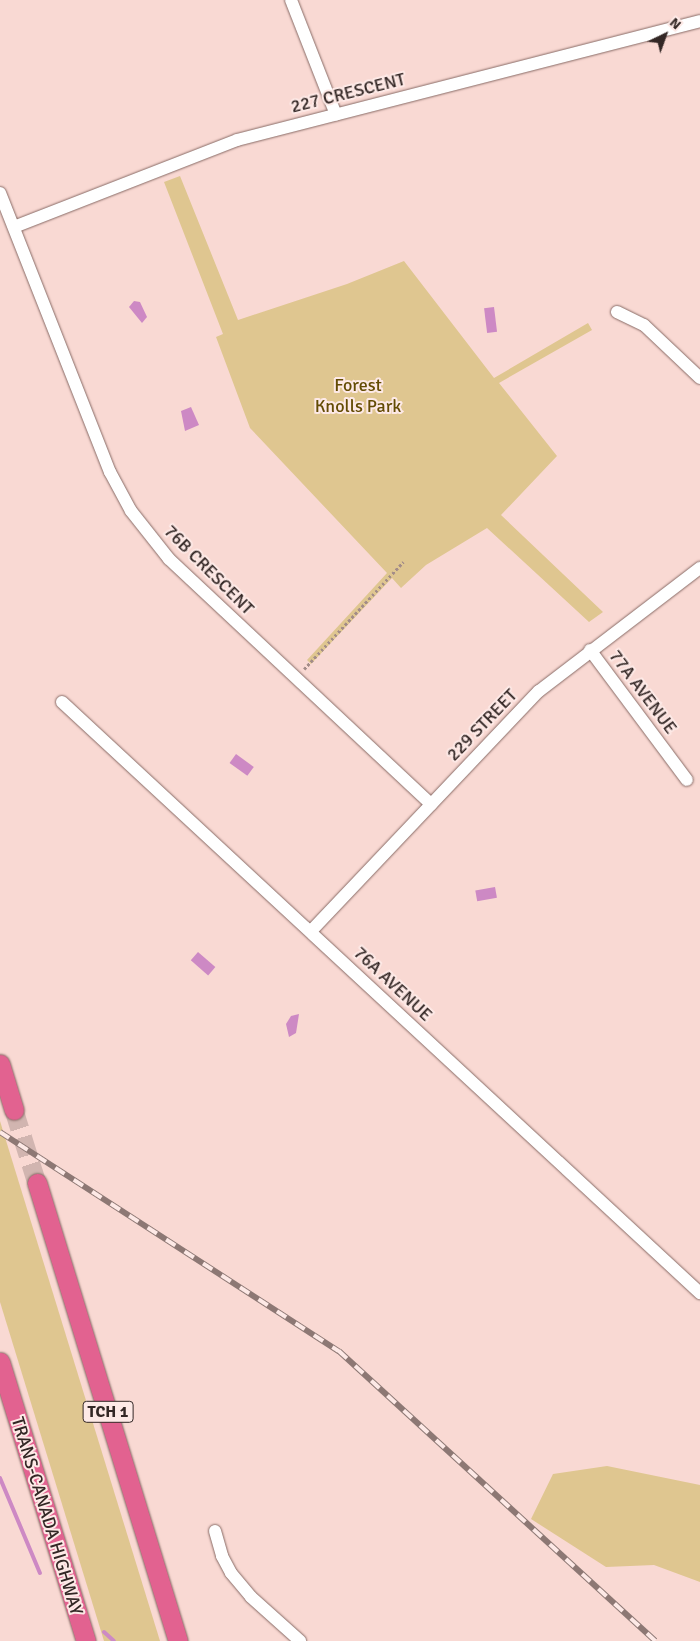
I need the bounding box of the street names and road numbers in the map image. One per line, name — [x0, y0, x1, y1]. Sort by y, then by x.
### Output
street label: 227 CRESCENT — [289, 68, 407, 118]
street label: 76B CRESCENT — [160, 521, 258, 619]
street label: 77A AVENUE — [604, 646, 682, 738]
street label: 229 STREET — [442, 685, 522, 765]
street label: 76A AVENUE — [349, 942, 437, 1026]
road number: TCH 1 — [82, 1398, 134, 1425]
street label: TRANS-CANADA HIGHWAY — [7, 1414, 87, 1618]

